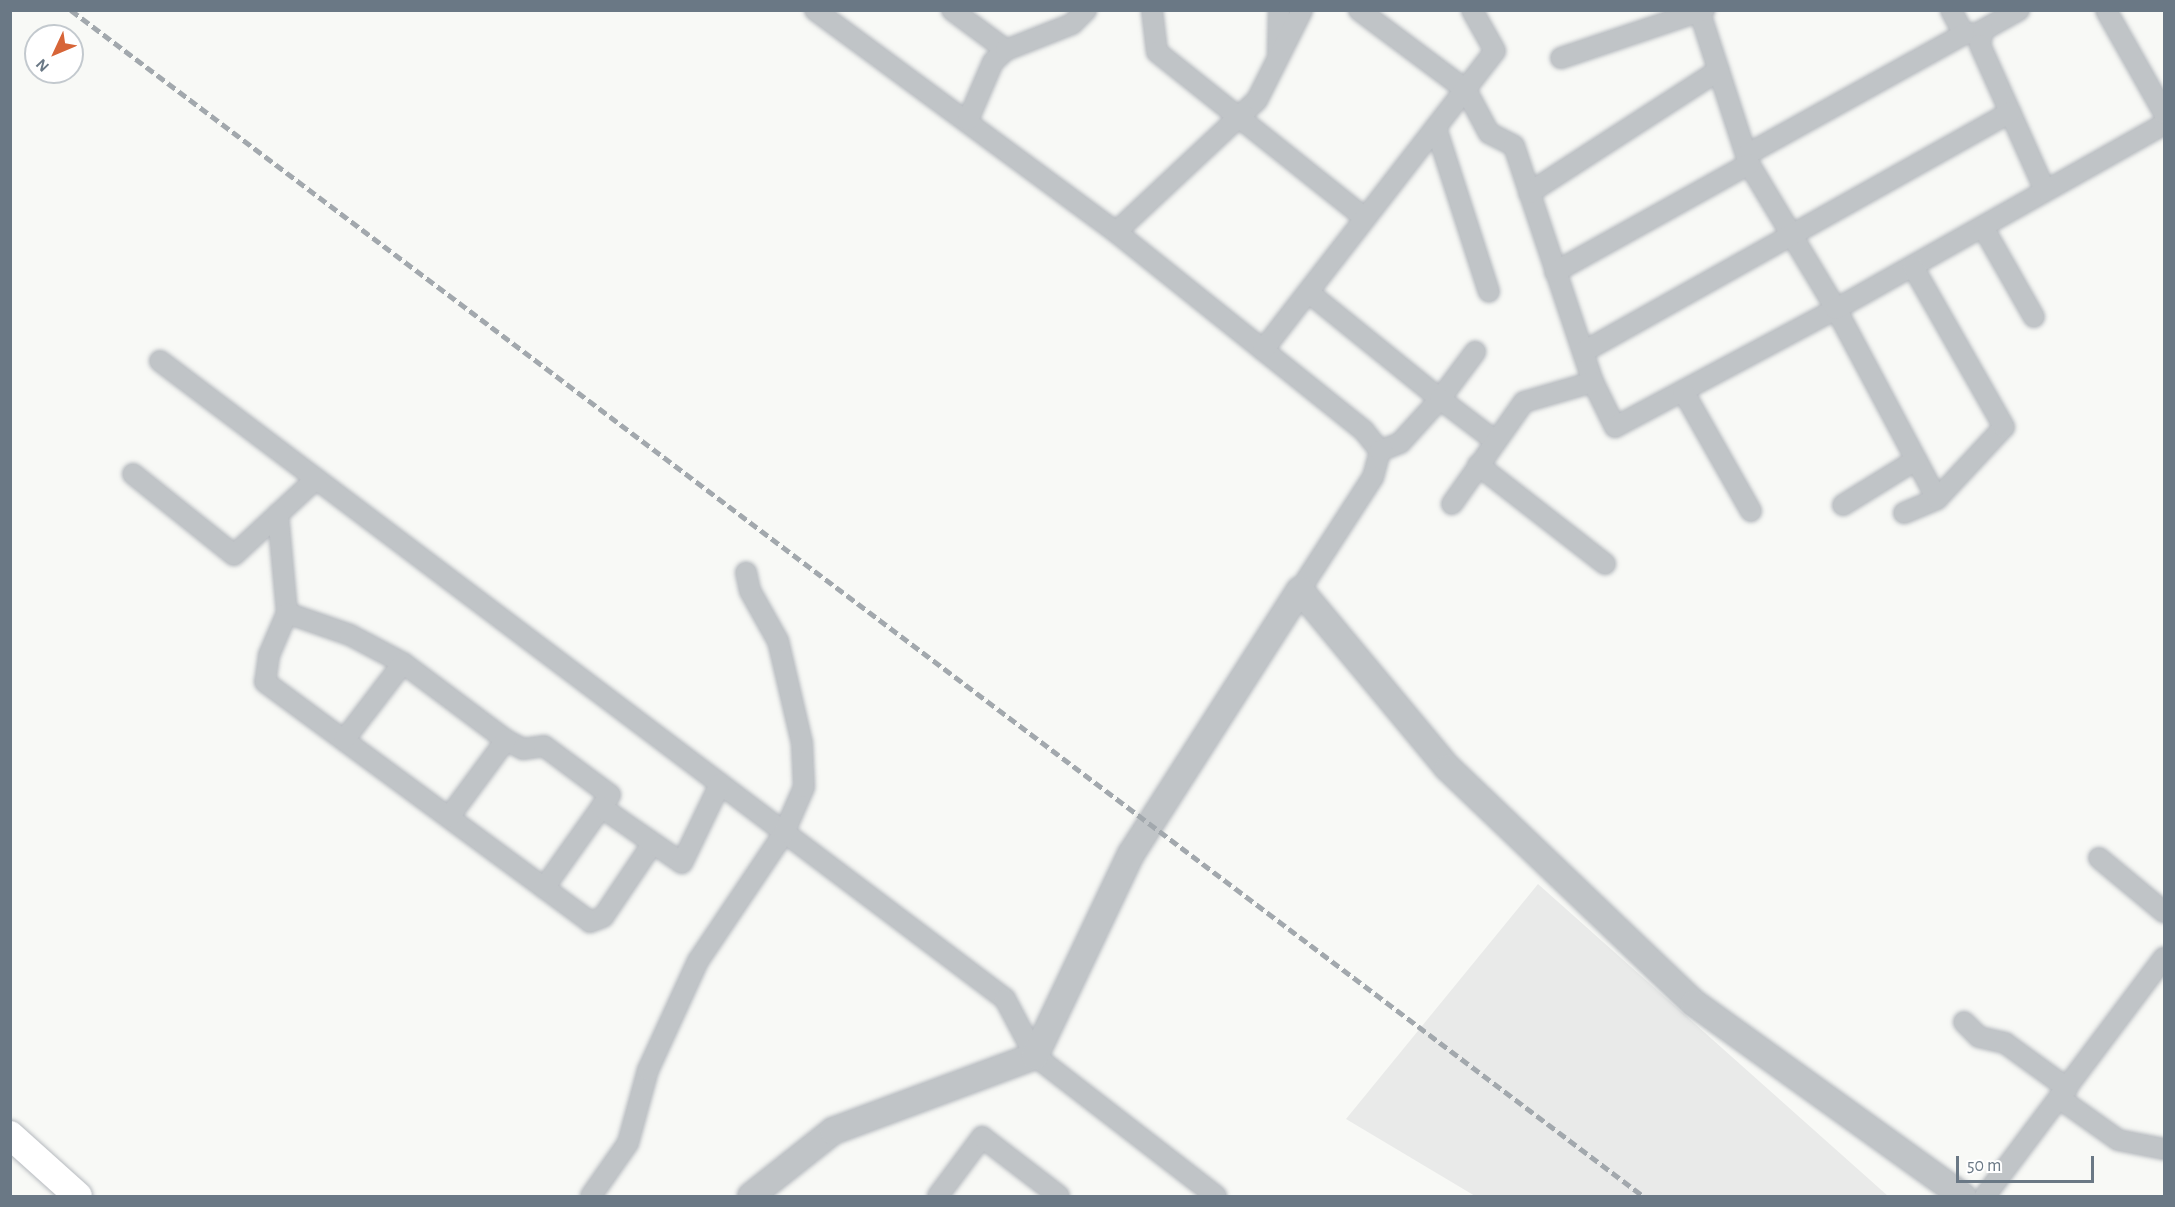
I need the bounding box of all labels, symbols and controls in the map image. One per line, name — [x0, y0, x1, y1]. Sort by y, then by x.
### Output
north arrow — [24, 24, 84, 84]
text: N — [33, 56, 52, 75]
scale bar — [1959, 1144, 2097, 1182]
text: 50 m — [1967, 1157, 2001, 1175]

